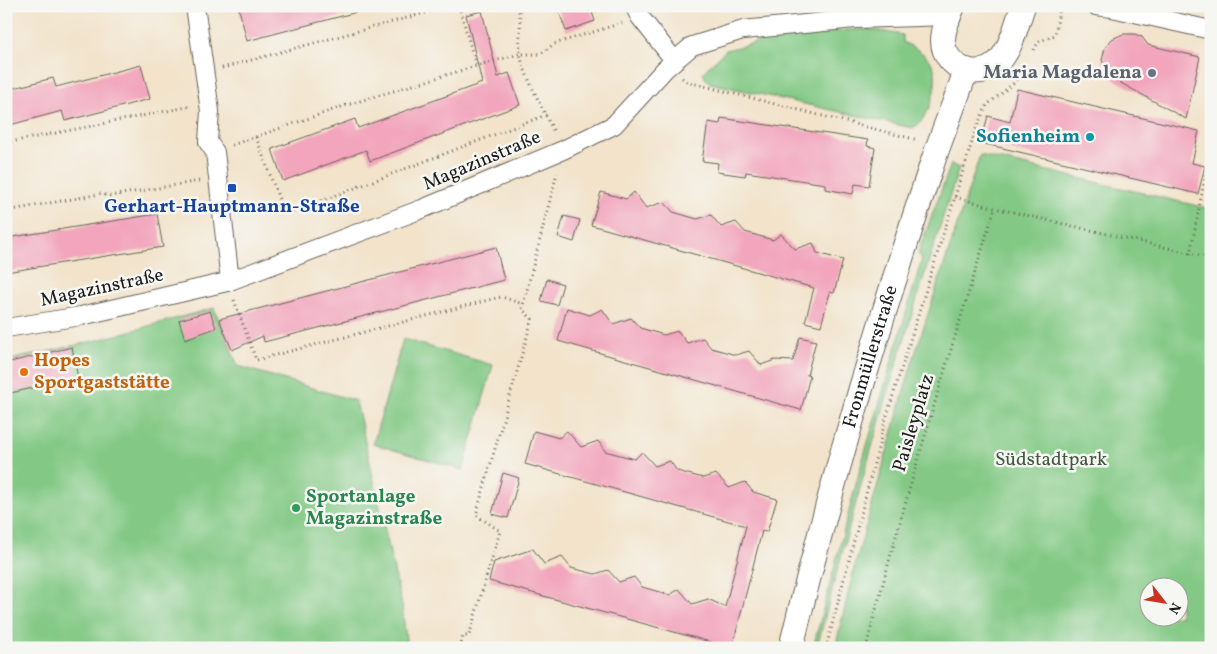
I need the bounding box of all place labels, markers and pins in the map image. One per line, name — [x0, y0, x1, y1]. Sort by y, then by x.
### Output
place label: Maria Magdalena — [983, 60, 1142, 86]
marker: Maria Magdalena — [1146, 67, 1158, 79]
place label: Sofienheim — [976, 124, 1080, 150]
marker: Sofienheim — [1084, 131, 1096, 143]
marker: Gerhart-Hauptmann-Straße — [226, 182, 238, 194]
place label: Gerhart-Hauptmann-Straße — [104, 194, 360, 220]
place label: Hopes Sportgaststätte — [34, 348, 170, 396]
marker: Hopes Sportgaststätte — [18, 366, 30, 378]
place label: Sportanlage Magazinstraße — [306, 484, 443, 532]
marker: Sportanlage Magazinstraße — [290, 502, 302, 514]

